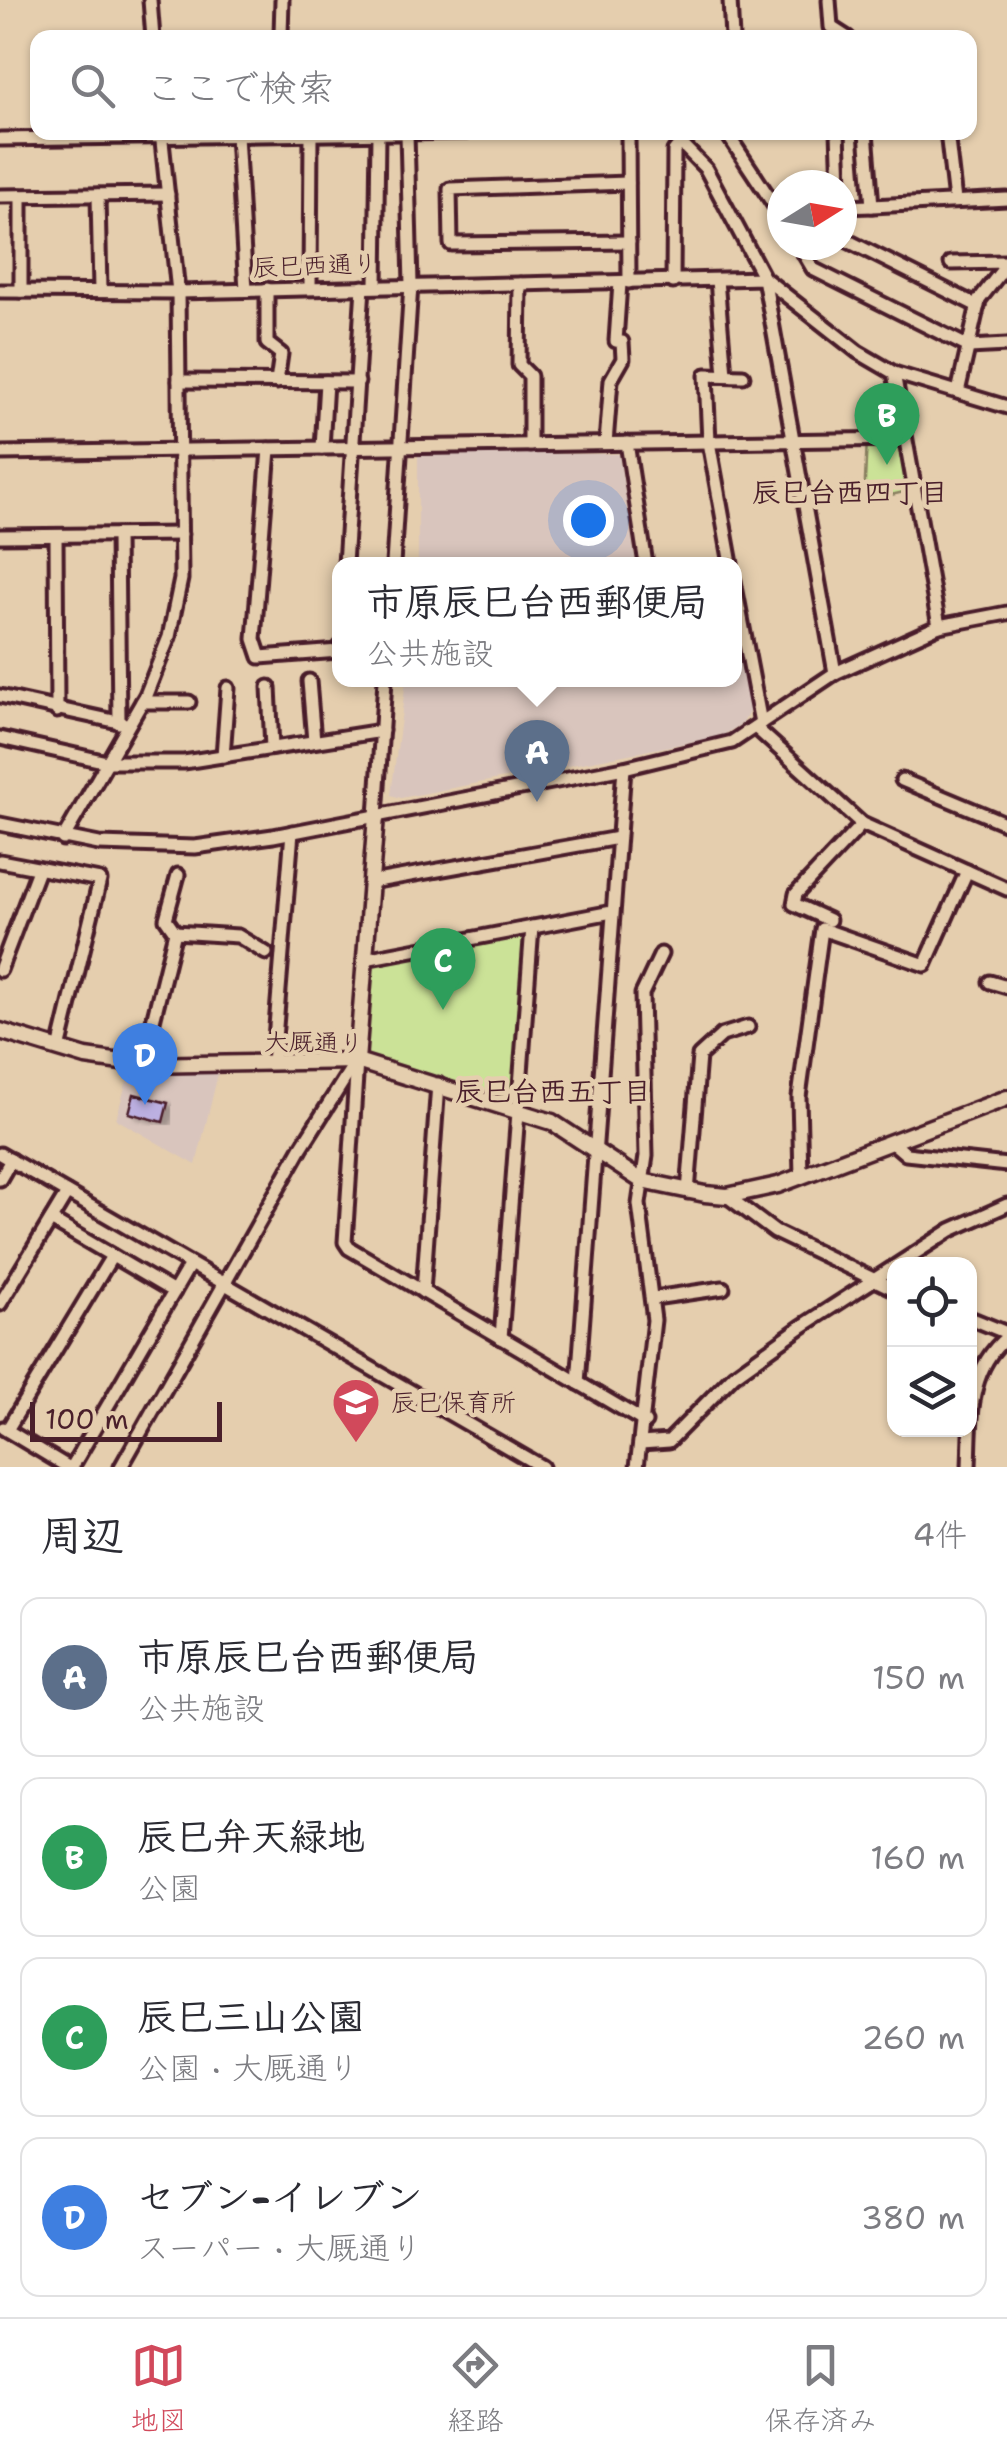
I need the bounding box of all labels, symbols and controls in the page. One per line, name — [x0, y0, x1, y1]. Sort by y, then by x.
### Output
search box — [30, 30, 977, 140]
icon: search — [65, 58, 120, 113]
text: ここで検索 — [145, 62, 335, 113]
north arrow — [767, 170, 857, 260]
street label: 辰巳西通り — [252, 246, 378, 284]
pin: B — [854, 382, 920, 465]
district label: 辰巳台西四丁目 — [752, 473, 948, 511]
your location — [563, 495, 614, 546]
popup — [332, 557, 742, 687]
text: 市原辰巳台西郵便局 — [366, 576, 708, 627]
text: 公共施設 — [366, 631, 494, 674]
pin: A — [504, 720, 570, 802]
pin: C — [410, 928, 476, 1010]
pin: D — [112, 1022, 178, 1105]
street label: 大厩通り — [264, 1024, 364, 1060]
district label: 辰巳台西五丁目 — [455, 1072, 651, 1110]
map controls — [887, 1257, 977, 1437]
button: locate — [887, 1257, 977, 1347]
button: layers — [887, 1347, 977, 1437]
school or university icon: 辰巳保育所 — [330, 1376, 382, 1444]
place label: 辰巳保育所 — [391, 1385, 516, 1419]
scale bar — [30, 1397, 222, 1442]
text: 100 m — [45, 1400, 129, 1438]
text: 周辺 — [40, 1507, 124, 1563]
text: 4件 — [913, 1513, 967, 1556]
text: 市原辰巳台西郵便局 — [137, 1631, 479, 1682]
text: A — [62, 1656, 87, 1699]
text: 150 m — [872, 1656, 965, 1699]
text: 公共施設 — [137, 1686, 265, 1729]
text: 辰巳弁天緑地 — [137, 1811, 365, 1862]
text: B — [65, 1836, 84, 1879]
text: 160 m — [870, 1836, 965, 1879]
text: 公園 — [137, 1866, 201, 1909]
text: 辰巳三山公園 — [137, 1991, 365, 2042]
text: C — [65, 2016, 84, 2059]
text: 260 m — [862, 2016, 965, 2059]
text: 公園 · 大厩通り — [137, 2046, 360, 2089]
text: セブン-イレブン — [137, 2171, 423, 2222]
text: D — [63, 2196, 86, 2239]
text: 380 m — [861, 2196, 965, 2239]
text: スーパー · 大厩通り — [137, 2226, 423, 2269]
tab: 地図 — [130, 2338, 187, 2439]
tab: 経路 — [447, 2338, 504, 2439]
tab: 保存済み — [764, 2338, 877, 2439]

